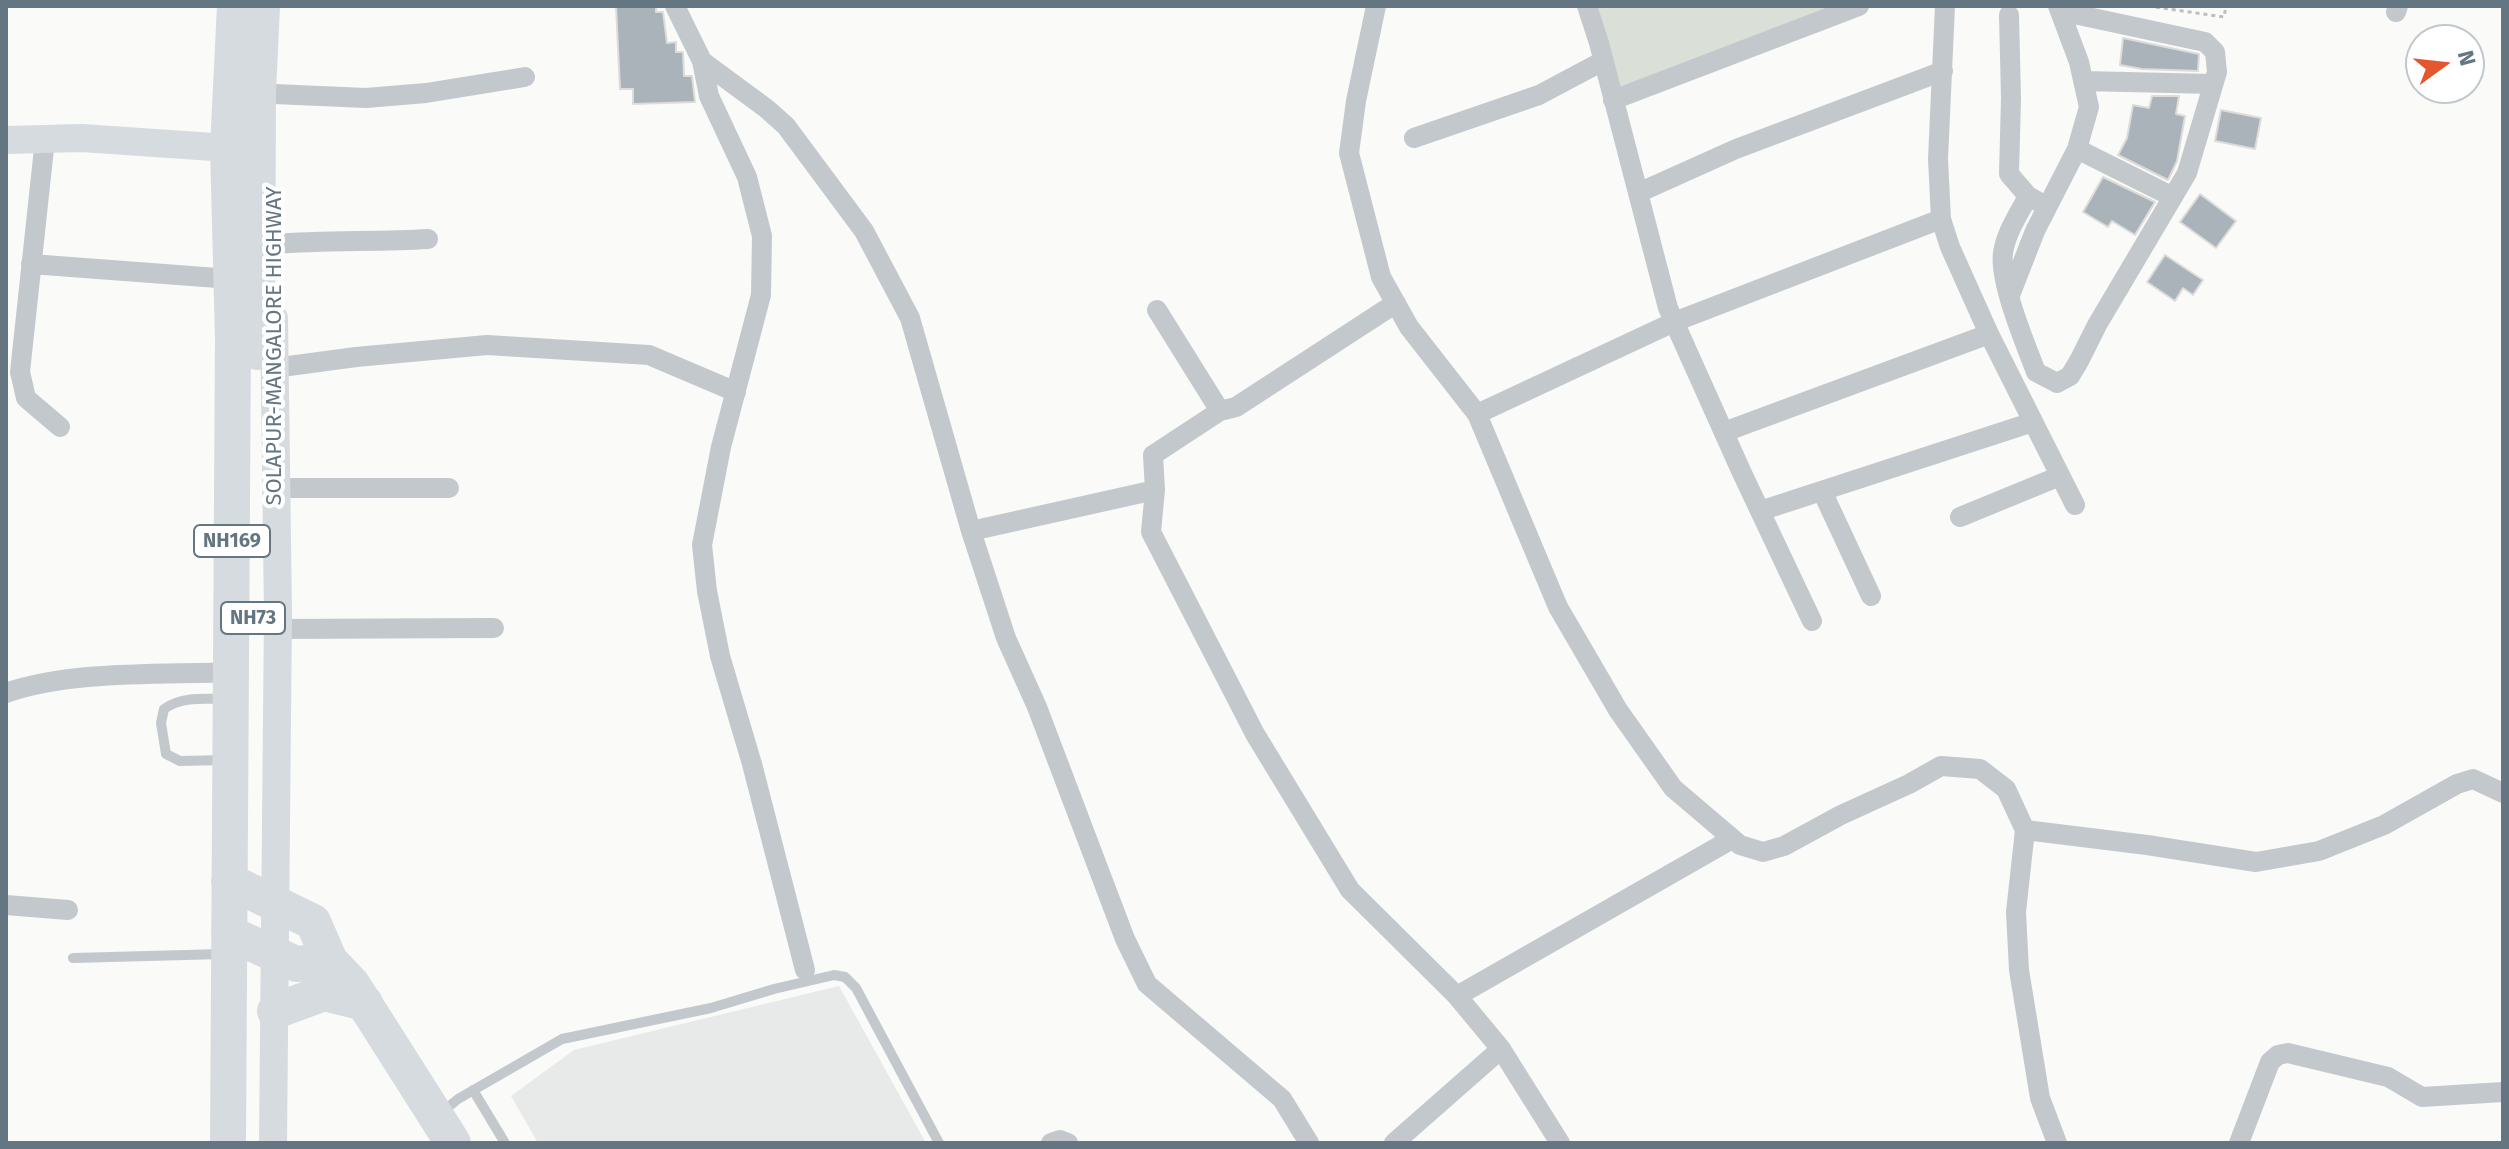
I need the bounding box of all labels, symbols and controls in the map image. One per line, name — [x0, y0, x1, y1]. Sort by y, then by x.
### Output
north arrow — [2405, 24, 2485, 104]
text: N — [2452, 48, 2482, 69]
street label: SOLAPUR-MANGALORE HIGHWAY — [262, 186, 288, 506]
road number: NH169 — [194, 525, 270, 557]
road number: NH73 — [221, 602, 285, 634]

